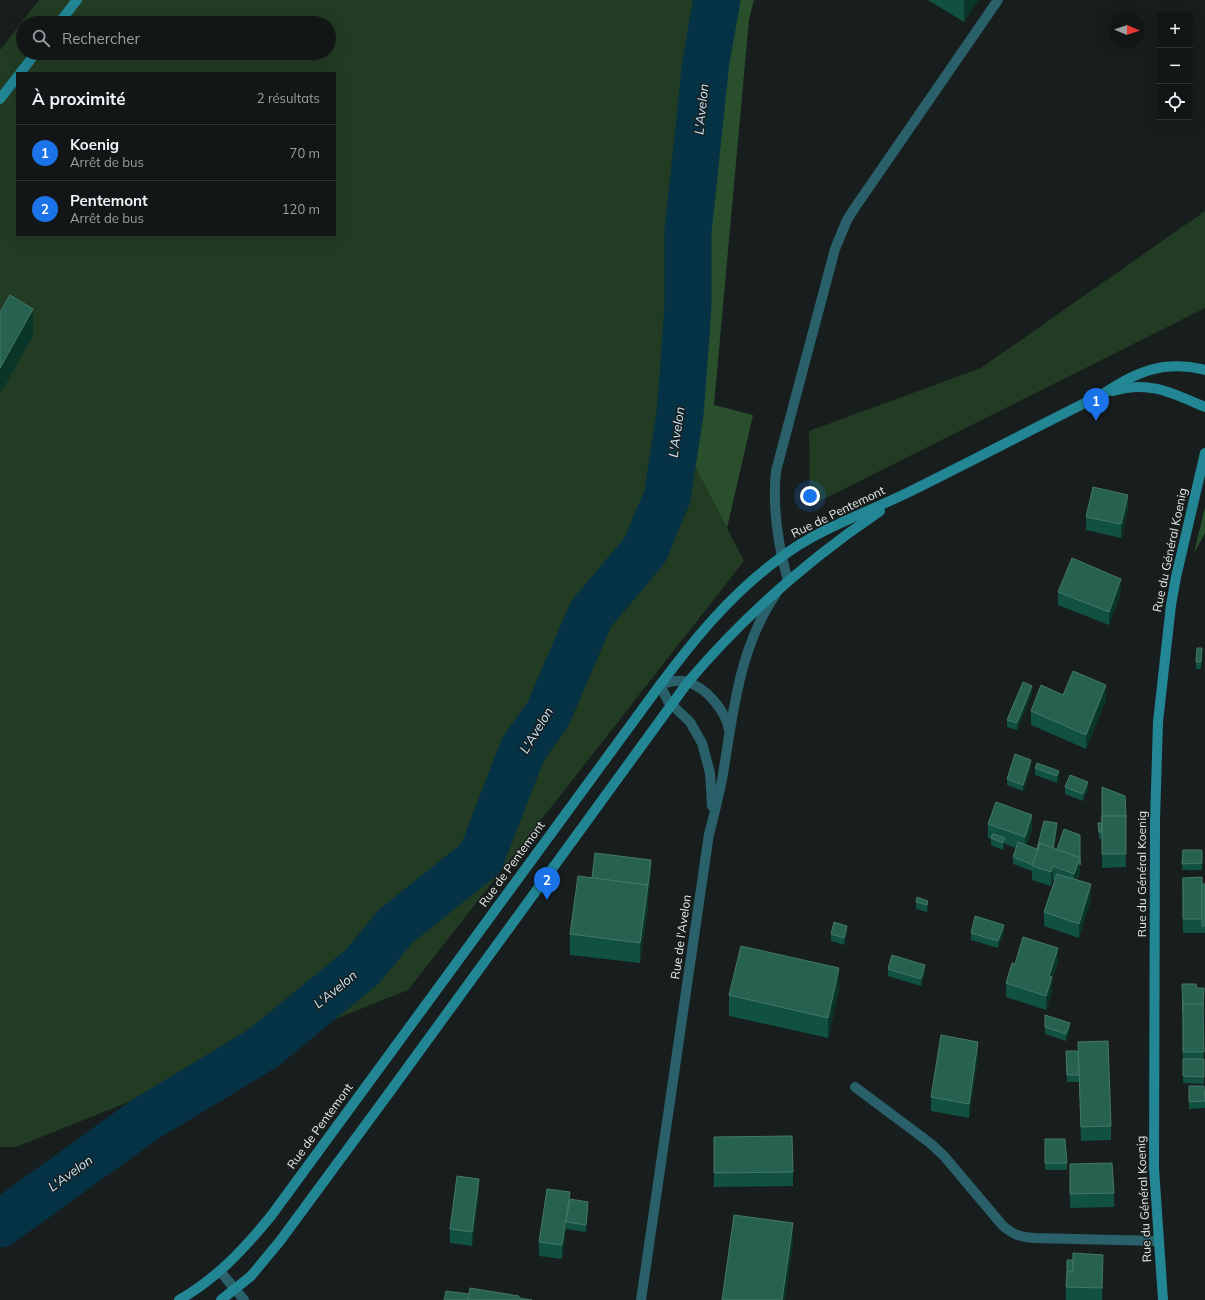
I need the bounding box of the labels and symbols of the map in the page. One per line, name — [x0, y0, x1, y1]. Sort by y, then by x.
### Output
north arrow — [1109, 12, 1145, 48]
water label: L'Avelon — [690, 83, 712, 135]
pin: 1 — [1083, 388, 1109, 421]
water label: L'Avelon — [665, 406, 687, 458]
street label: Rue de Pentemont — [789, 482, 887, 541]
your location — [800, 486, 820, 506]
street label: Rue du Général Koenig — [1149, 486, 1190, 613]
water label: L'Avelon — [516, 704, 556, 756]
street label: Rue du Général Koenig — [1134, 811, 1149, 937]
street label: Rue de Pentemont — [476, 818, 548, 909]
pin: 2 — [534, 867, 560, 900]
street label: Rue de l'Avelon — [667, 894, 694, 980]
water label: L'Avelon — [310, 967, 360, 1011]
street label: Rue de Pentemont — [284, 1080, 356, 1171]
street label: Rue du Général Koenig — [1133, 1135, 1154, 1263]
water label: L'Avelon — [45, 1151, 95, 1195]

